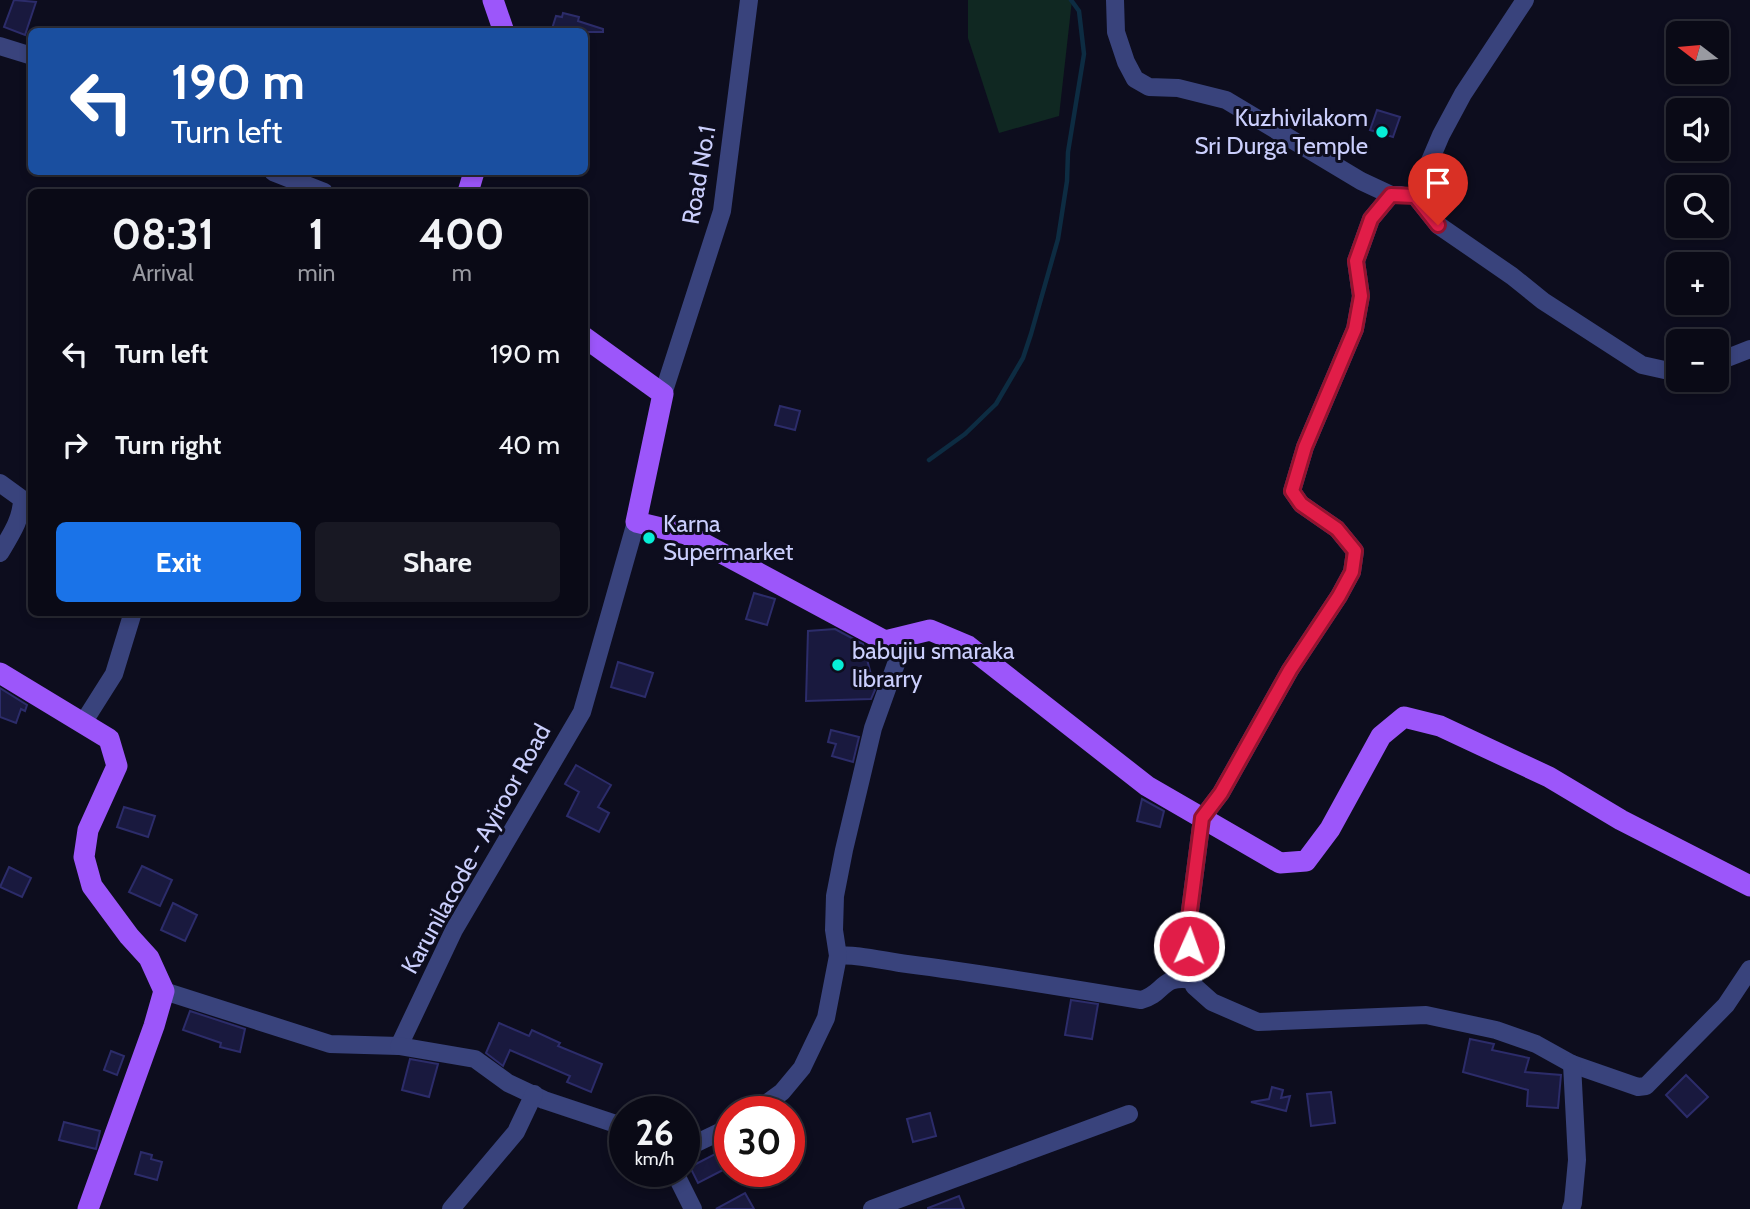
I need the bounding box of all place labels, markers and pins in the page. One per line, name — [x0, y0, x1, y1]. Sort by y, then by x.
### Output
place label: Kuzhivilakom Sri Durga Temple — [1194, 103, 1368, 160]
marker: Kuzhivilakom Sri Durga Temple — [1374, 124, 1390, 140]
pin — [1408, 153, 1468, 225]
place label: Karna Supermarket — [663, 509, 793, 566]
marker: Karna Supermarket — [641, 530, 657, 546]
place label: babujiu smaraka librarry — [852, 636, 1015, 693]
marker: babujiu smaraka librarry — [830, 657, 846, 673]

